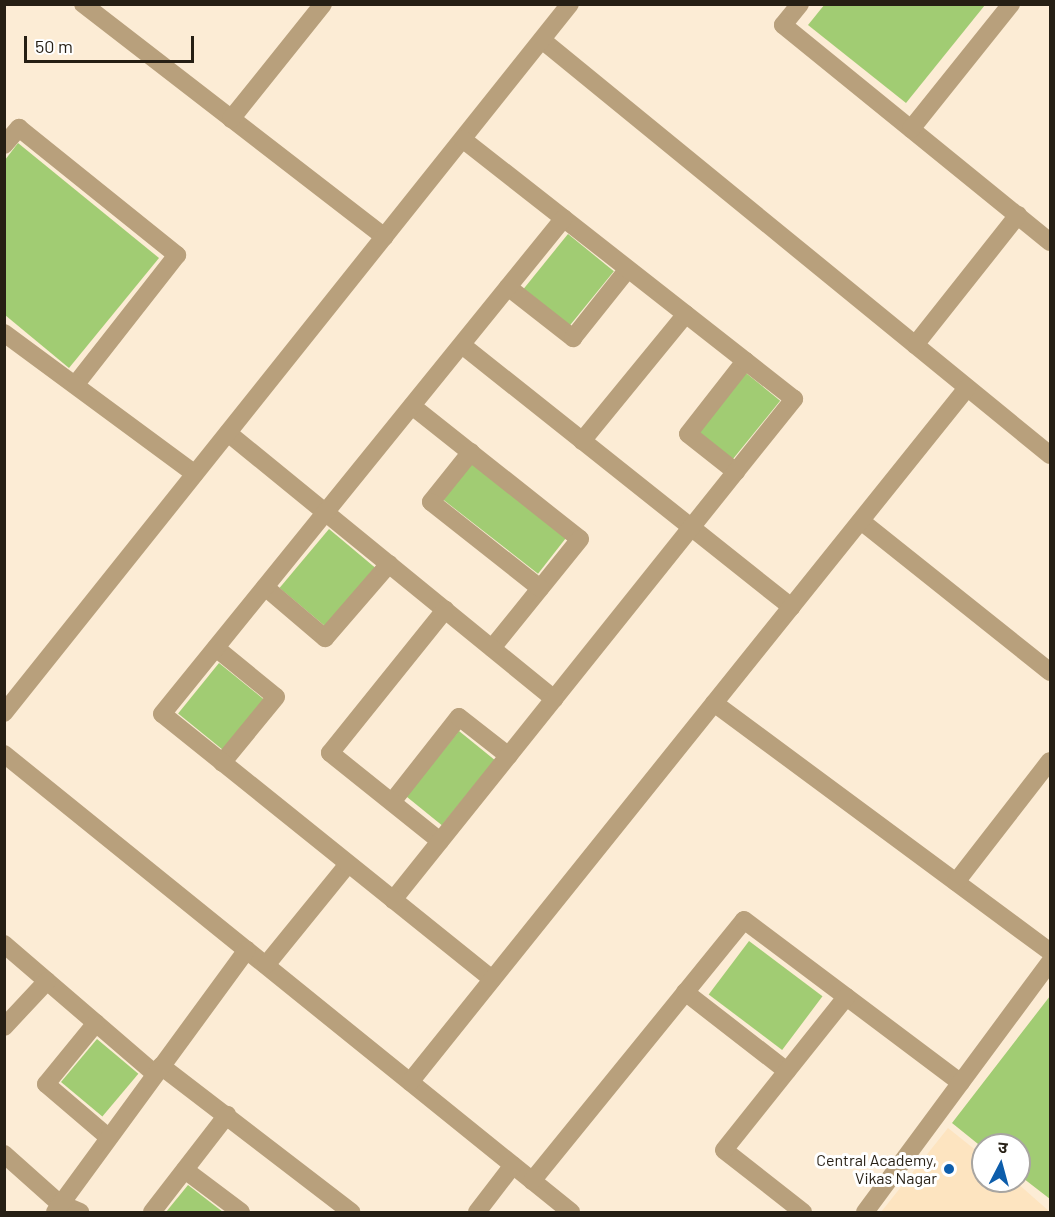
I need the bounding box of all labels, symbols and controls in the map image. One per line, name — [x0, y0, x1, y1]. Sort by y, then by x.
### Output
scale bar — [27, 24, 196, 62]
text: 50 m — [35, 35, 73, 57]
north arrow — [971, 1133, 1031, 1193]
text: उ — [997, 1137, 1008, 1157]
place label: Central Academy, Vikas Nagar — [816, 1150, 937, 1188]
marker: Central Academy, Vikas Nagar — [942, 1162, 956, 1176]

